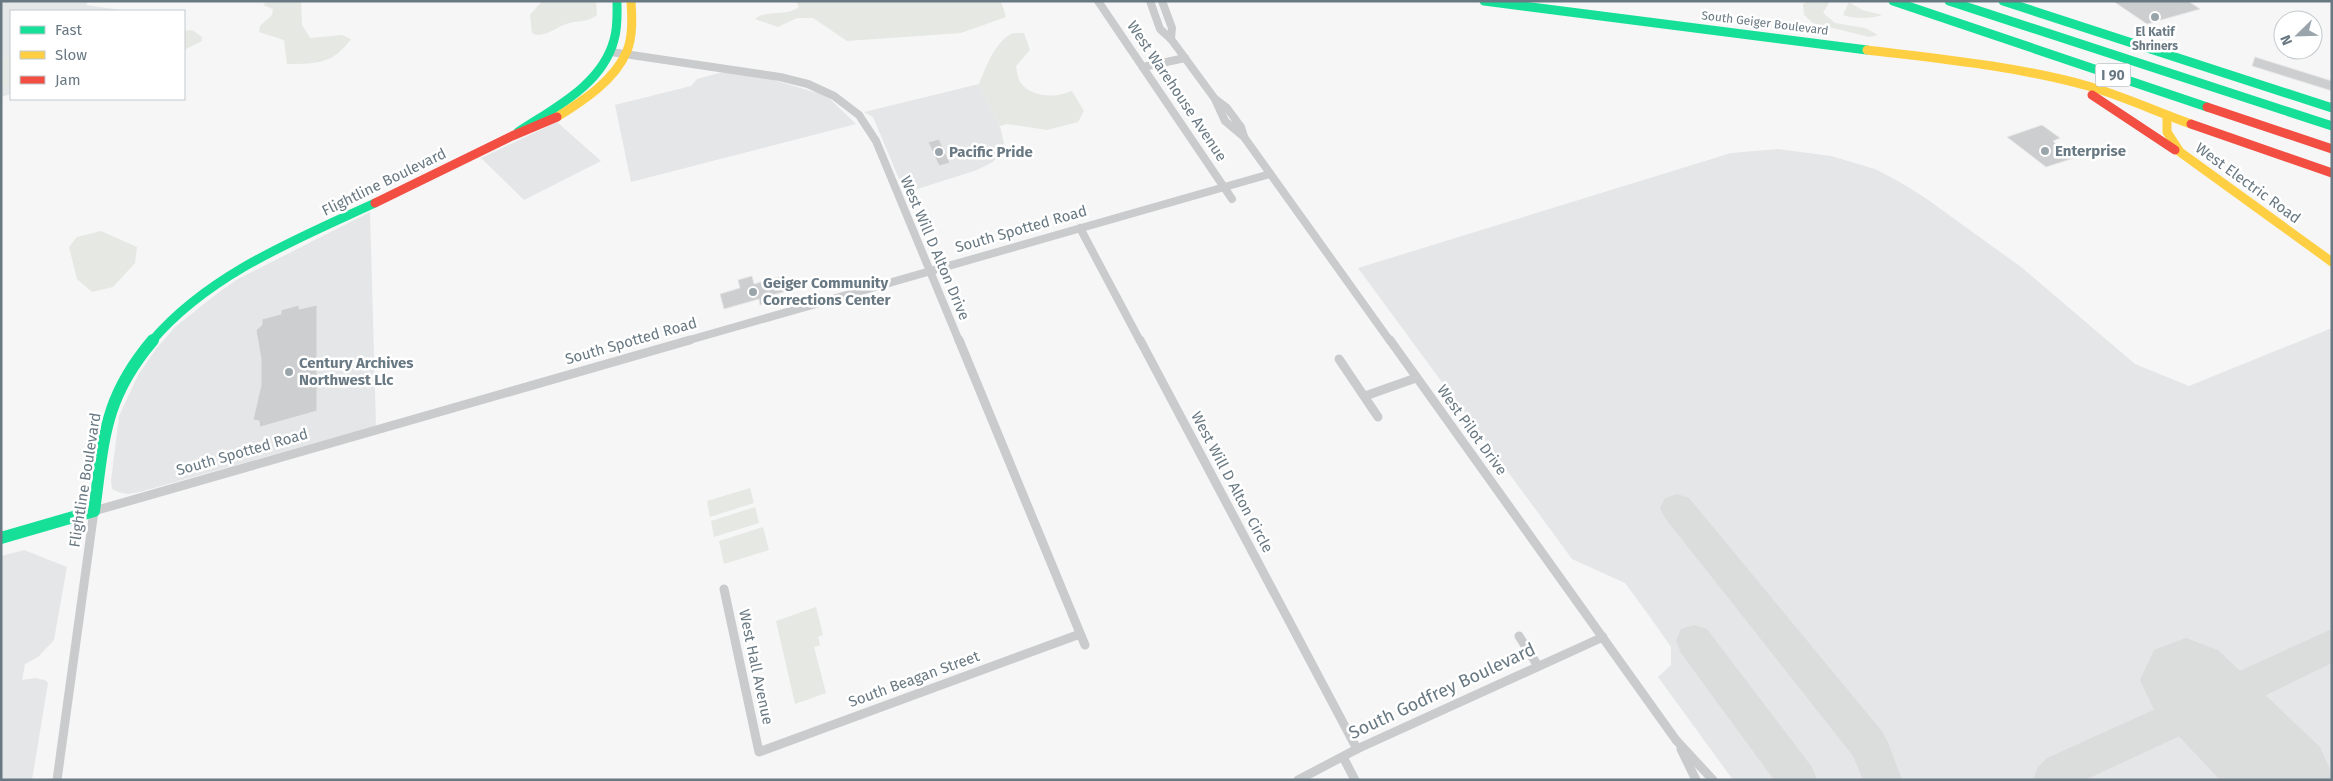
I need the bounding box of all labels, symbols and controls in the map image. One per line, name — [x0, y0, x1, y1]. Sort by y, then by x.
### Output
street label: South Geiger Boulevard — [1701, 8, 1829, 38]
legend — [10, 10, 185, 100]
north arrow — [2273, 10, 2323, 60]
marker: El Katif Shriners — [2149, 11, 2161, 23]
street label: West Warehouse Avenue — [1123, 17, 1231, 165]
text: Fast — [55, 21, 82, 39]
place label: El Katif Shriners — [2132, 25, 2178, 53]
text: N — [2277, 32, 2296, 47]
text: Slow — [55, 46, 87, 64]
road number: I 90 — [2096, 64, 2130, 86]
text: Jam — [55, 71, 81, 89]
street label: West Electric Road — [2192, 139, 2304, 227]
place label: Enterprise — [2055, 142, 2126, 160]
place label: Pacific Pride — [949, 143, 1033, 161]
street label: Flightline Boulevard — [319, 144, 449, 220]
marker: Enterprise — [2039, 145, 2051, 157]
marker: Pacific Pride — [933, 146, 945, 158]
street label: West Will D Alton Drive — [896, 173, 974, 323]
street label: South Spotted Road — [953, 202, 1089, 256]
place label: Geiger Community Corrections Center — [763, 274, 891, 309]
marker: Geiger Community Corrections Center — [747, 286, 759, 298]
street label: South Spotted Road — [563, 314, 699, 368]
place label: Century Archives Northwest Llc — [299, 354, 414, 389]
marker: Century Archives Northwest Llc — [283, 366, 295, 378]
street label: West Pilot Drive — [1433, 381, 1511, 479]
street label: West Will D Alton Circle — [1187, 408, 1277, 556]
street label: Flightline Boulevard — [65, 411, 105, 549]
street label: South Spotted Road — [174, 425, 310, 479]
street label: West Hall Avenue — [735, 608, 777, 726]
street label: South Godfrey Boulevard — [1345, 638, 1539, 744]
street label: South Beagan Street — [846, 647, 983, 711]

